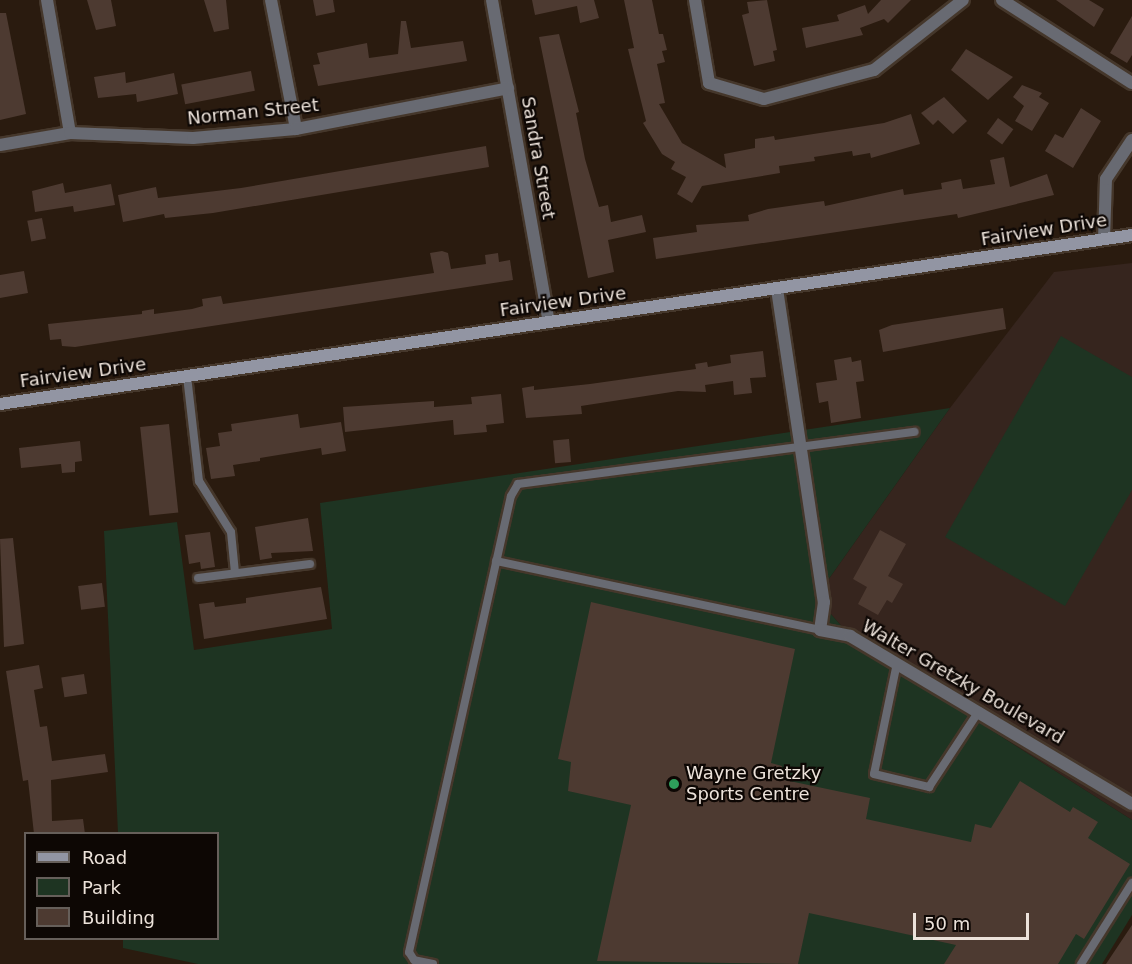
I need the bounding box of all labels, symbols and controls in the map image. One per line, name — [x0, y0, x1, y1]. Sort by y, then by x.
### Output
street label: Norman Street — [186, 94, 320, 130]
street label: Sandra Street — [517, 95, 559, 221]
street label: Fairview Drive — [979, 209, 1109, 251]
street label: Fairview Drive — [498, 282, 628, 322]
street label: Fairview Drive — [18, 353, 148, 393]
street label: Walter Gretzky Boulevard — [858, 615, 1068, 749]
place label: Wayne Gretzky Sports Centre — [686, 763, 822, 806]
marker: Wayne Gretzky Sports Centre — [667, 777, 681, 791]
legend — [24, 832, 219, 940]
text: Road — [82, 847, 127, 868]
text: Park — [82, 877, 121, 898]
scale bar — [916, 901, 1032, 939]
text: Building — [82, 907, 155, 928]
text: 50 m — [924, 913, 970, 934]

